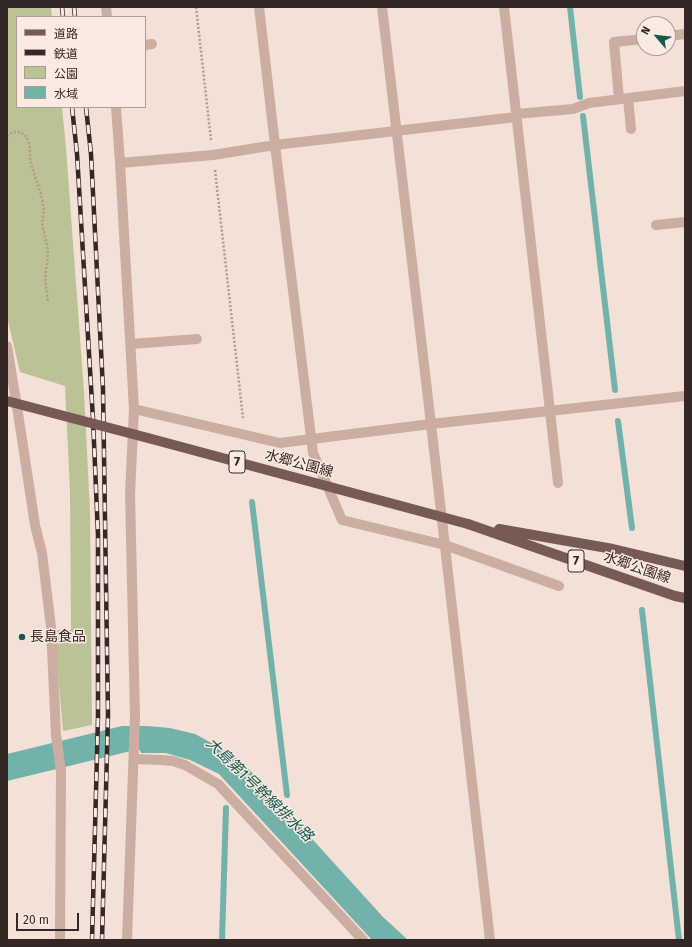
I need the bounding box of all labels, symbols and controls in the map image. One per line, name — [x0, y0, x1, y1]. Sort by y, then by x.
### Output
legend — [16, 16, 146, 108]
north arrow — [636, 16, 676, 56]
text: N — [638, 24, 653, 37]
text: 道路 — [54, 27, 78, 41]
text: 鉄道 — [54, 47, 78, 61]
text: 公園 — [54, 67, 78, 81]
text: 水域 — [54, 87, 78, 101]
street label: 水郷公園線 — [263, 447, 335, 481]
road number: 7 — [229, 451, 245, 473]
street label: 水郷公園線 — [601, 549, 673, 587]
road number: 7 — [568, 550, 584, 572]
place label: 長島食品 — [30, 629, 86, 645]
marker: 長島食品 — [17, 632, 27, 642]
water label: 大島第1号幹線排水路 — [202, 734, 316, 846]
scale bar — [18, 905, 81, 931]
text: 20 m — [23, 913, 49, 927]

